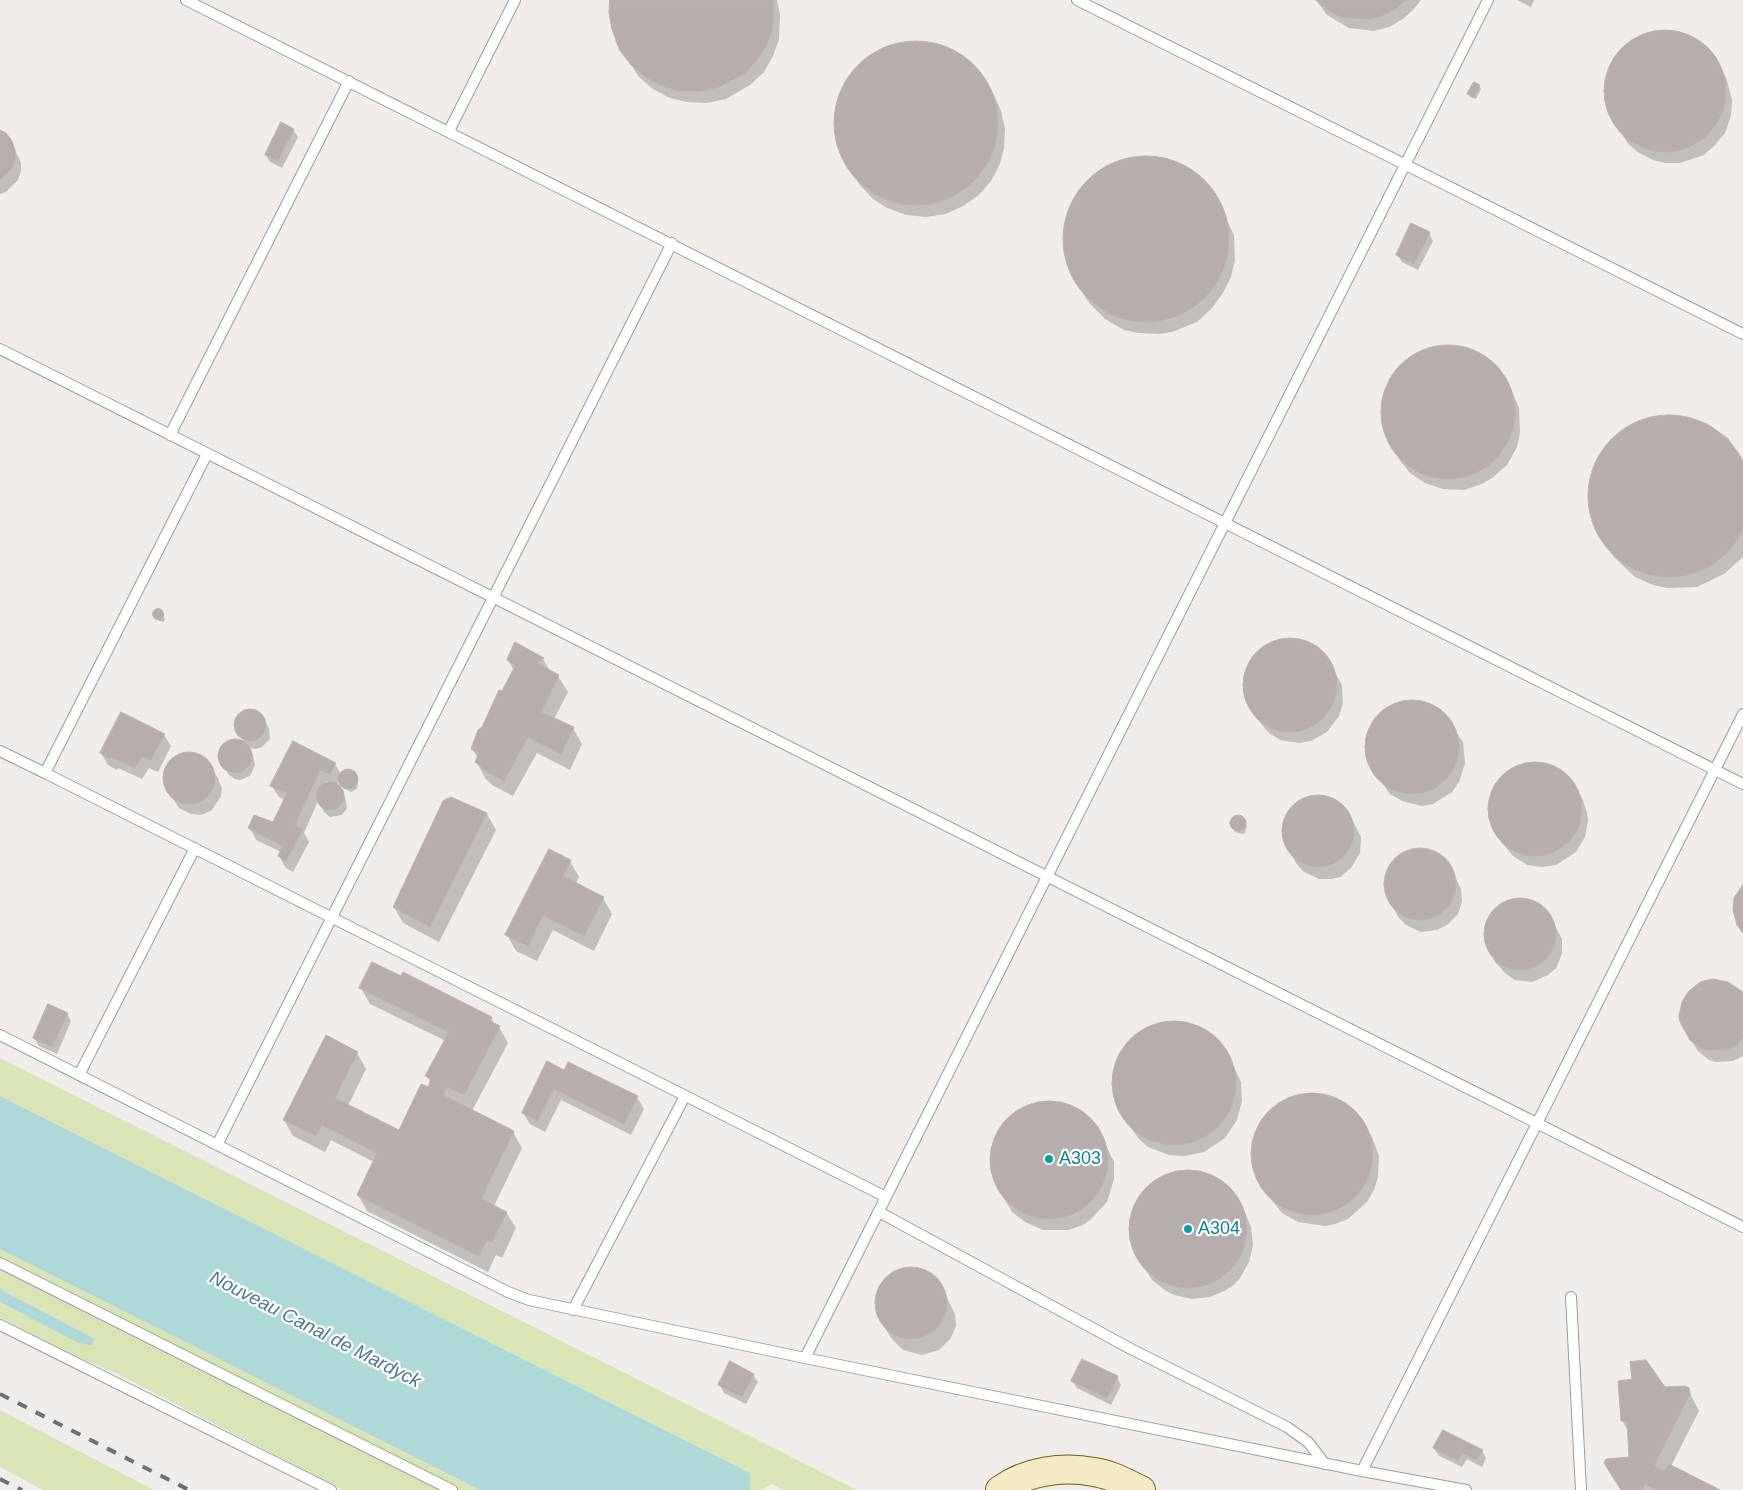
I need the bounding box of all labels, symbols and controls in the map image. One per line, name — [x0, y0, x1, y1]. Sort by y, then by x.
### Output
place label: A303 — [1059, 1148, 1101, 1170]
marker: A303 — [1043, 1153, 1055, 1165]
place label: A304 — [1198, 1218, 1240, 1240]
marker: A304 — [1182, 1223, 1194, 1235]
water label: Nouveau Canal de Mardyck — [205, 1267, 425, 1393]

